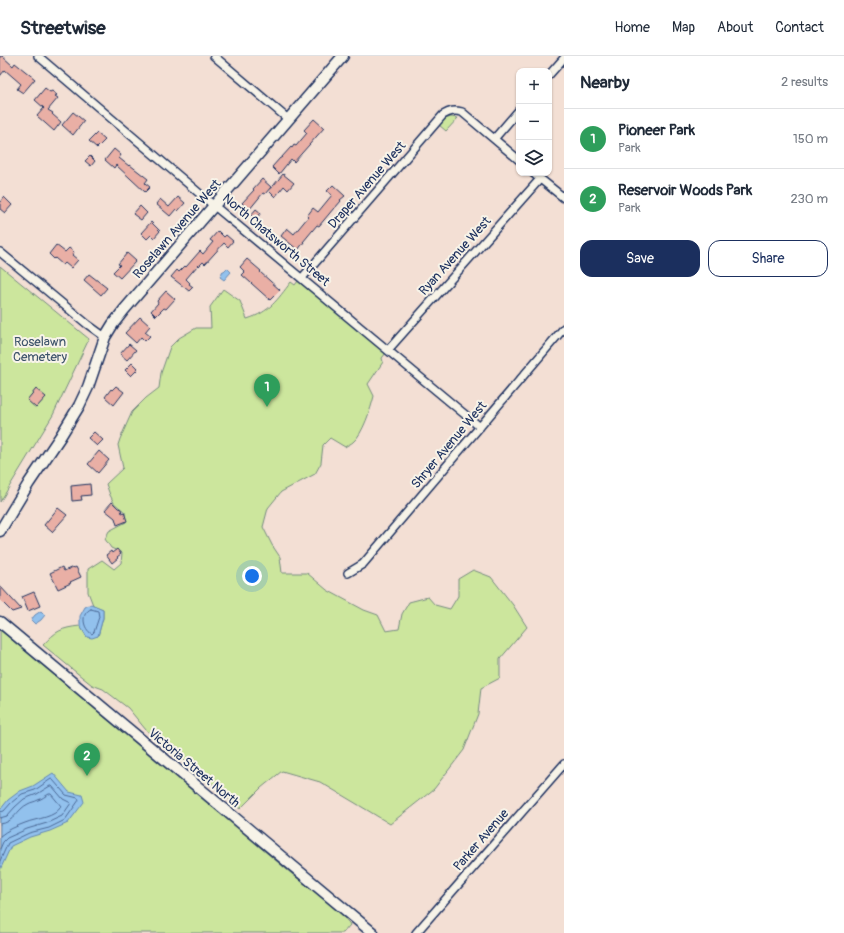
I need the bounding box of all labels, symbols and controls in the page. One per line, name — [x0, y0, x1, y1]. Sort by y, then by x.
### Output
text: Streetwise — [20, 16, 106, 40]
text: Home — [615, 19, 650, 36]
text: Map — [672, 19, 695, 36]
text: About — [717, 19, 753, 36]
text: Contact — [775, 19, 824, 36]
map controls — [516, 68, 552, 176]
button: + — [516, 68, 552, 104]
text: Nearby — [580, 72, 629, 93]
text: 2 results — [781, 74, 828, 90]
button: − — [516, 104, 552, 140]
text: Pioneer Park — [618, 121, 695, 140]
text: 1 — [590, 131, 596, 147]
text: 150 m — [793, 131, 828, 147]
street label: Draper Avenue West — [325, 138, 410, 232]
button: layers — [516, 140, 552, 176]
text: Park — [618, 140, 641, 156]
street label: Roselawn Avenue West — [130, 176, 225, 282]
text: Reservoir Woods Park — [618, 181, 752, 200]
street label: North Chatsworth Street — [219, 190, 334, 290]
text: 2 — [589, 191, 597, 207]
text: 230 m — [791, 191, 828, 207]
text: Park — [618, 200, 641, 216]
street label: Ryan Avenue West — [416, 213, 495, 299]
button: Save — [580, 240, 700, 277]
button: Share — [708, 240, 828, 277]
park label: Roselawn Cemetery — [13, 334, 67, 365]
pin: 1 — [254, 374, 280, 407]
street label: Shryer Avenue West — [408, 398, 491, 492]
your location — [242, 566, 262, 586]
street label: Victoria Street North — [145, 725, 243, 811]
pin: 2 — [74, 743, 100, 776]
street label: Parker Avenue — [450, 805, 513, 874]

